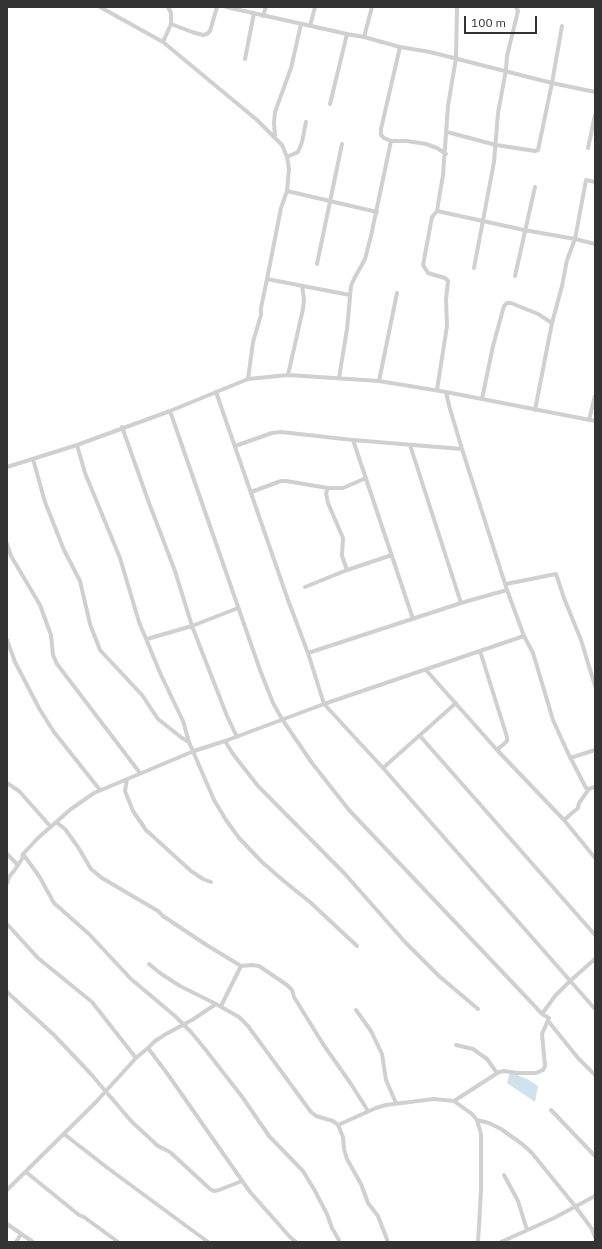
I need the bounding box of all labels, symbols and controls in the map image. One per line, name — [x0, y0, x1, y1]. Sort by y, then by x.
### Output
scale bar — [466, 8, 539, 34]
text: 100 m — [471, 15, 506, 30]

